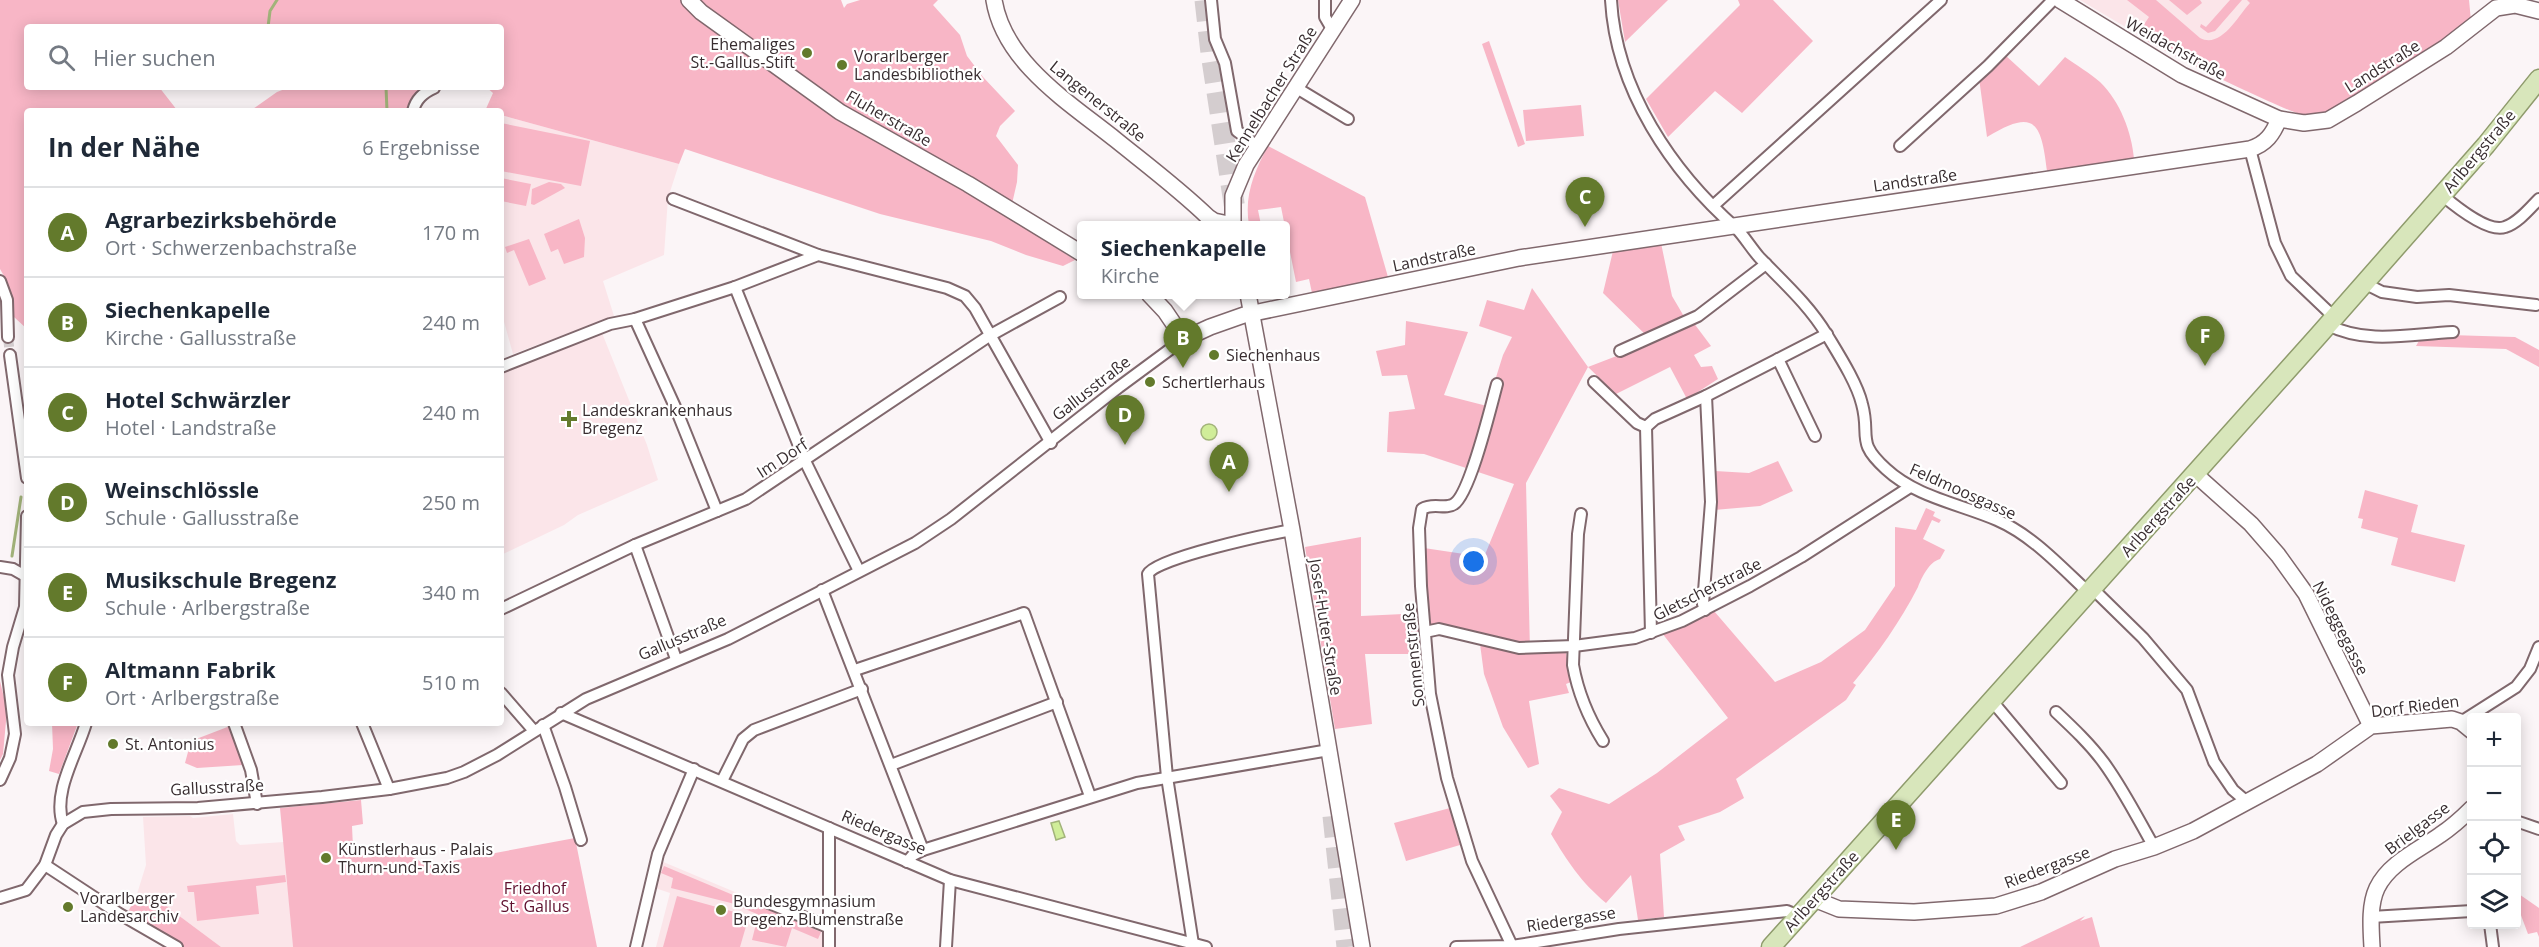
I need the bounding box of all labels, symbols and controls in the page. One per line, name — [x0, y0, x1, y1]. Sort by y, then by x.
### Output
street label: Weidachstraße — [2122, 11, 2230, 85]
street label: Kennelbacher Straße — [1220, 22, 1322, 166]
search box — [24, 24, 504, 90]
place label: Ehemaliges St.-Gallus-Stift — [690, 33, 795, 73]
street label: Landstraße — [2340, 34, 2424, 98]
icon: search — [45, 41, 78, 74]
text: Hier suchen — [93, 42, 216, 72]
place label: Vorarlberger Landesbibliothek — [854, 45, 982, 85]
marker: Ehemaliges St.-Gallus-Stift — [800, 46, 814, 60]
street label: Langenerstraße — [1045, 55, 1151, 147]
marker: Vorarlberger Landesbibliothek — [835, 58, 849, 72]
street label: Fluherstraße — [842, 85, 936, 151]
street label: Arlbergstraße — [2438, 105, 2520, 197]
text: In der Nähe — [48, 129, 200, 165]
text: 6 Ergebnisse — [362, 134, 480, 161]
street label: Landstraße — [1872, 163, 1958, 197]
pin: C — [1566, 178, 1604, 227]
text: Agrarbezirksbehörde — [105, 204, 337, 234]
text: A — [61, 219, 74, 246]
text: 170 m — [422, 219, 480, 246]
popup — [1077, 221, 1290, 299]
text: Siechenkapelle — [1101, 232, 1266, 262]
text: Ort · Schwerzenbachstraße — [105, 234, 357, 261]
street label: Landstraße — [1390, 237, 1478, 277]
text: Kirche — [1101, 262, 1159, 289]
text: Siechenkapelle — [105, 294, 270, 324]
text: B — [61, 309, 74, 336]
text: 240 m — [422, 309, 480, 336]
pin: F — [2186, 316, 2224, 366]
pin: B — [1164, 318, 1202, 368]
text: Kirche · Gallusstraße — [105, 324, 296, 351]
place label: Siechenhaus — [1226, 344, 1320, 366]
marker: Siechenhaus — [1207, 348, 1221, 362]
street label: Gallusstraße — [1047, 350, 1135, 426]
place label: Schertlerhaus — [1162, 371, 1265, 393]
marker: Schertlerhaus — [1143, 375, 1157, 389]
text: Hotel Schwärzler — [105, 384, 291, 414]
pin: D — [1106, 396, 1144, 445]
text: C — [61, 399, 74, 426]
text: 240 m — [422, 399, 480, 426]
place label: Landeskrankenhaus Bregenz — [582, 399, 732, 439]
marker: Landeskrankenhaus Bregenz — [560, 410, 578, 428]
text: Hotel · Landstraße — [105, 414, 277, 441]
street label: Im Dorf — [752, 432, 813, 483]
pin: A — [1210, 442, 1248, 492]
street label: Feldmoosgasse — [1906, 458, 2020, 524]
street label: Arlbergstraße — [2116, 471, 2200, 561]
text: Weinschlössle — [105, 474, 259, 504]
text: D — [60, 489, 75, 516]
text: 250 m — [422, 489, 480, 516]
text: Schule · Gallusstraße — [105, 504, 299, 531]
your location — [1459, 547, 1488, 576]
street label: Gletscherstraße — [1649, 552, 1765, 626]
street label: Josef-Huter-Straße — [1304, 555, 1348, 697]
text: Musikschule Bregenz — [105, 564, 336, 594]
street label: Nideggegasse — [2308, 577, 2374, 679]
text: E — [62, 579, 73, 606]
text: 340 m — [422, 579, 480, 606]
text: Schule · Arlbergstraße — [105, 594, 310, 621]
street label: Sonnenstraße — [1397, 602, 1429, 708]
street label: Gallusstraße — [635, 609, 729, 665]
text: Altmann Fabrik — [105, 654, 276, 684]
text: F — [62, 669, 73, 696]
text: 510 m — [422, 669, 480, 696]
text: Ort · Arlbergstraße — [105, 684, 280, 711]
street label: Dorf Rieden — [2370, 690, 2460, 722]
map controls — [2467, 713, 2521, 929]
button: + — [2467, 713, 2521, 767]
place label: St. Antonius — [125, 733, 214, 755]
marker: St. Antonius — [106, 737, 120, 751]
button: − — [2467, 767, 2521, 821]
street label: Gallusstraße — [170, 774, 264, 800]
street label: Brielgasse — [2380, 796, 2454, 860]
pin: E — [1876, 800, 1916, 850]
street label: Riedergasse — [838, 804, 930, 860]
button: locate — [2467, 821, 2521, 875]
place label: Künstlerhaus - Palais Thurn-und-Taxis — [338, 838, 493, 878]
street label: Riedergasse — [2001, 841, 2093, 893]
street label: Arlbergstraße — [1779, 846, 1863, 936]
marker: Künstlerhaus - Palais Thurn-und-Taxis — [319, 851, 333, 865]
button: layers — [2467, 875, 2521, 929]
park label: Friedhof St. Gallus — [501, 877, 569, 917]
place label: Vorarlberger Landesarchiv — [80, 887, 178, 927]
place label: Bundesgymnasium Bregenz Blumenstraße — [733, 890, 904, 930]
marker: Vorarlberger Landesarchiv — [61, 900, 75, 914]
street label: Riedergasse — [1525, 901, 1617, 937]
marker: Bundesgymnasium Bregenz Blumenstraße — [714, 903, 728, 917]

